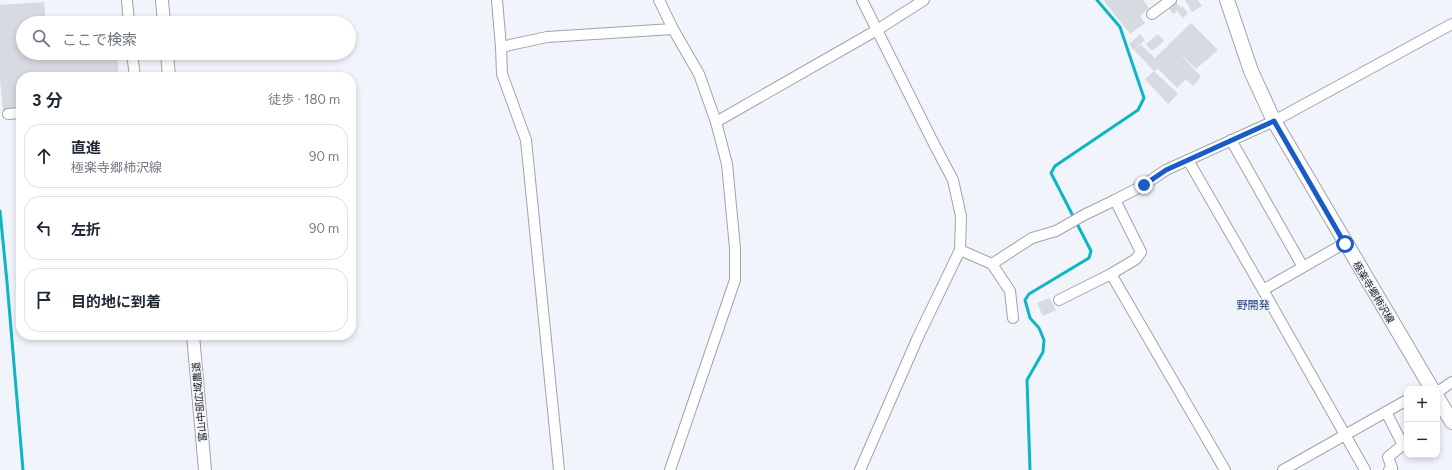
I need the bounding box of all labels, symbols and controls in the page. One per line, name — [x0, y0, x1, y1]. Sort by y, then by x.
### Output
search box — [16, 16, 356, 60]
icon: search — [30, 27, 52, 49]
text: ここで検索 — [62, 31, 137, 49]
text: 3 分 — [32, 90, 63, 110]
text: 徒歩 · 180 m — [268, 92, 340, 107]
text: 直進 — [71, 139, 101, 157]
icon: ahead — [33, 145, 55, 167]
text: 90 m — [309, 149, 339, 164]
text: 極楽寺郷柿沢線 — [71, 160, 162, 175]
route end — [1135, 176, 1153, 194]
icon: left — [33, 217, 55, 239]
text: 左折 — [71, 221, 101, 239]
text: 90 m — [309, 221, 339, 236]
route start — [1336, 235, 1354, 253]
street label: 極楽寺郷柿沢線 — [1350, 259, 1397, 326]
icon: arrive — [33, 289, 55, 311]
text: 目的地に到着 — [71, 293, 161, 311]
district label: 野開発 — [1237, 299, 1270, 312]
street label: 富山中部広域農道 — [190, 362, 209, 442]
map controls — [1404, 386, 1440, 458]
button: + — [1404, 386, 1440, 422]
button: − — [1404, 422, 1440, 458]

